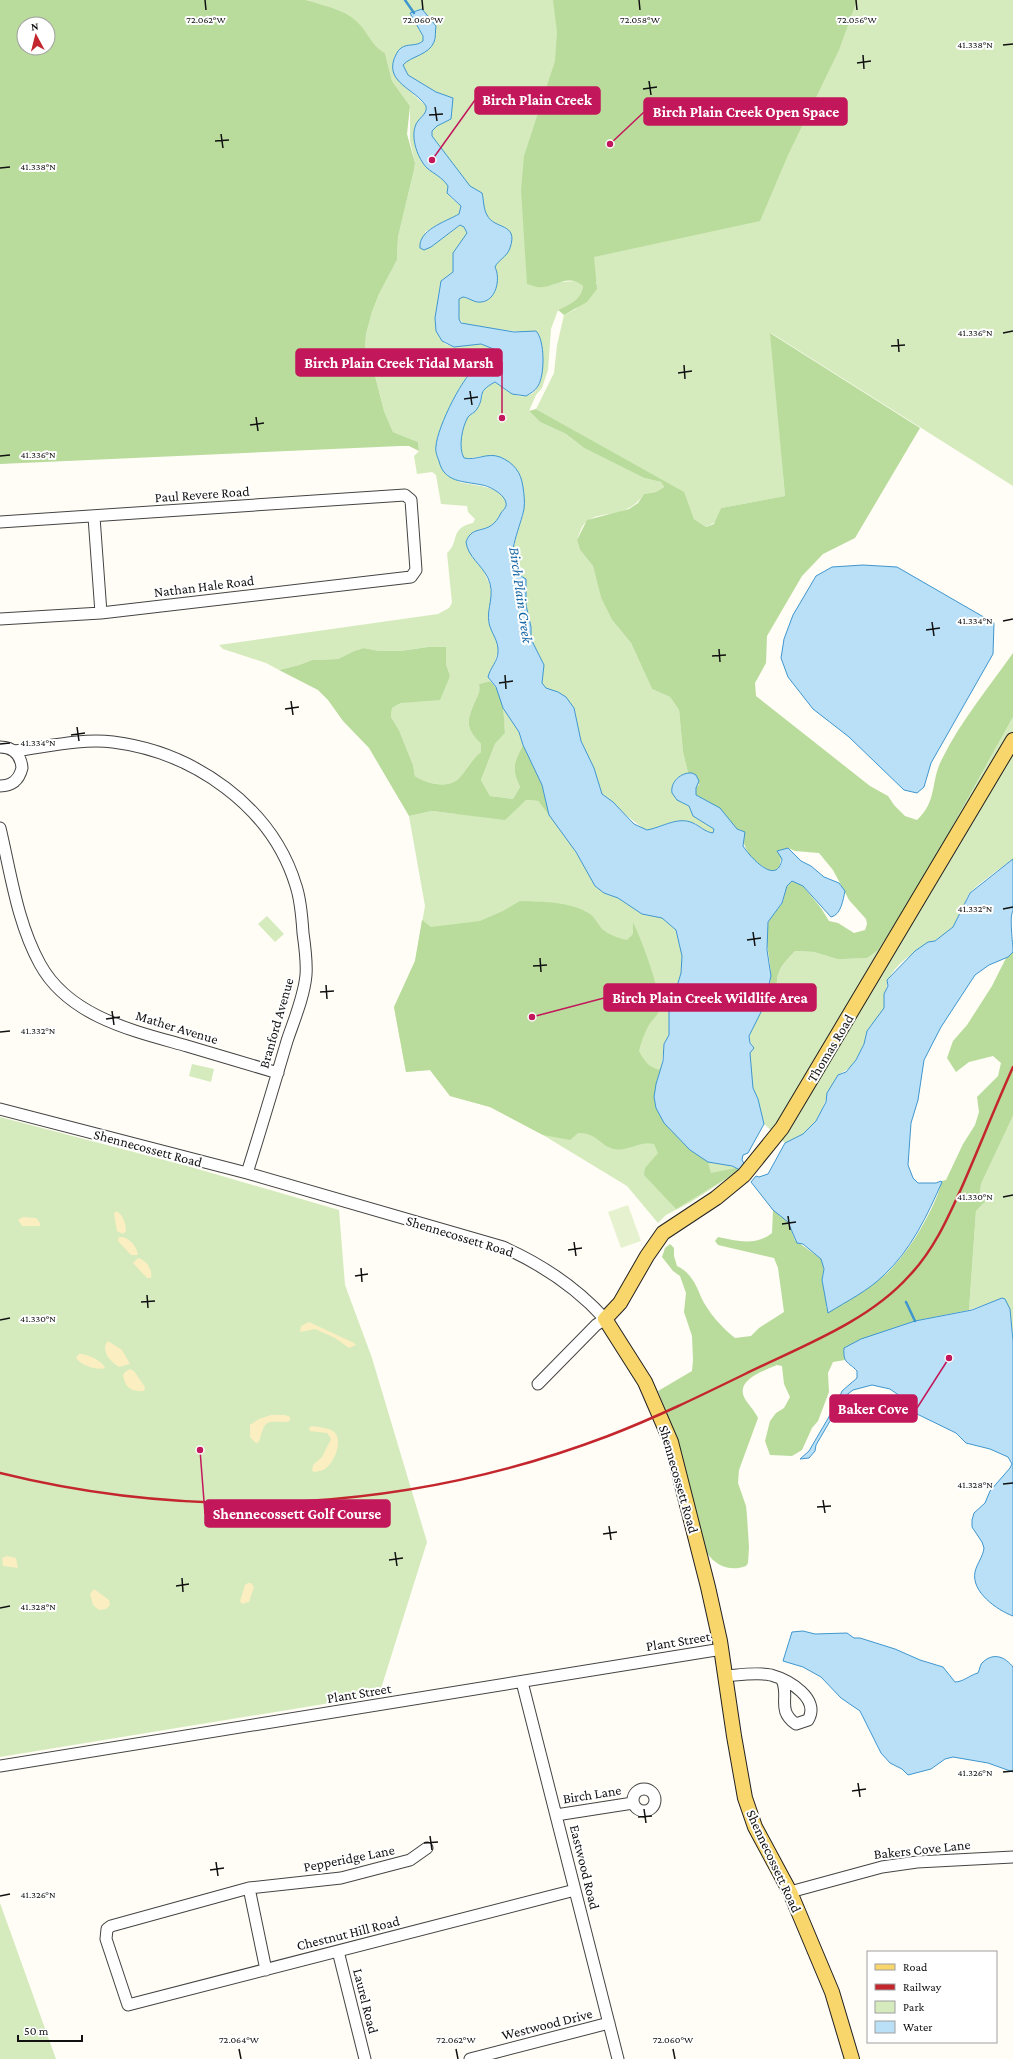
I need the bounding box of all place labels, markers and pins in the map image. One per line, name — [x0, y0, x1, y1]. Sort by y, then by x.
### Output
callout: Birch Plain Creek — [475, 87, 600, 114]
callout: Birch Plain Creek Open Space — [644, 98, 847, 125]
callout: Birch Plain Creek Tidal Marsh — [296, 349, 502, 376]
callout: Birch Plain Creek Wildlife Area — [604, 984, 816, 1011]
callout: Baker Cove — [830, 1395, 917, 1422]
callout: Shennecossett Golf Course — [205, 1500, 390, 1527]

